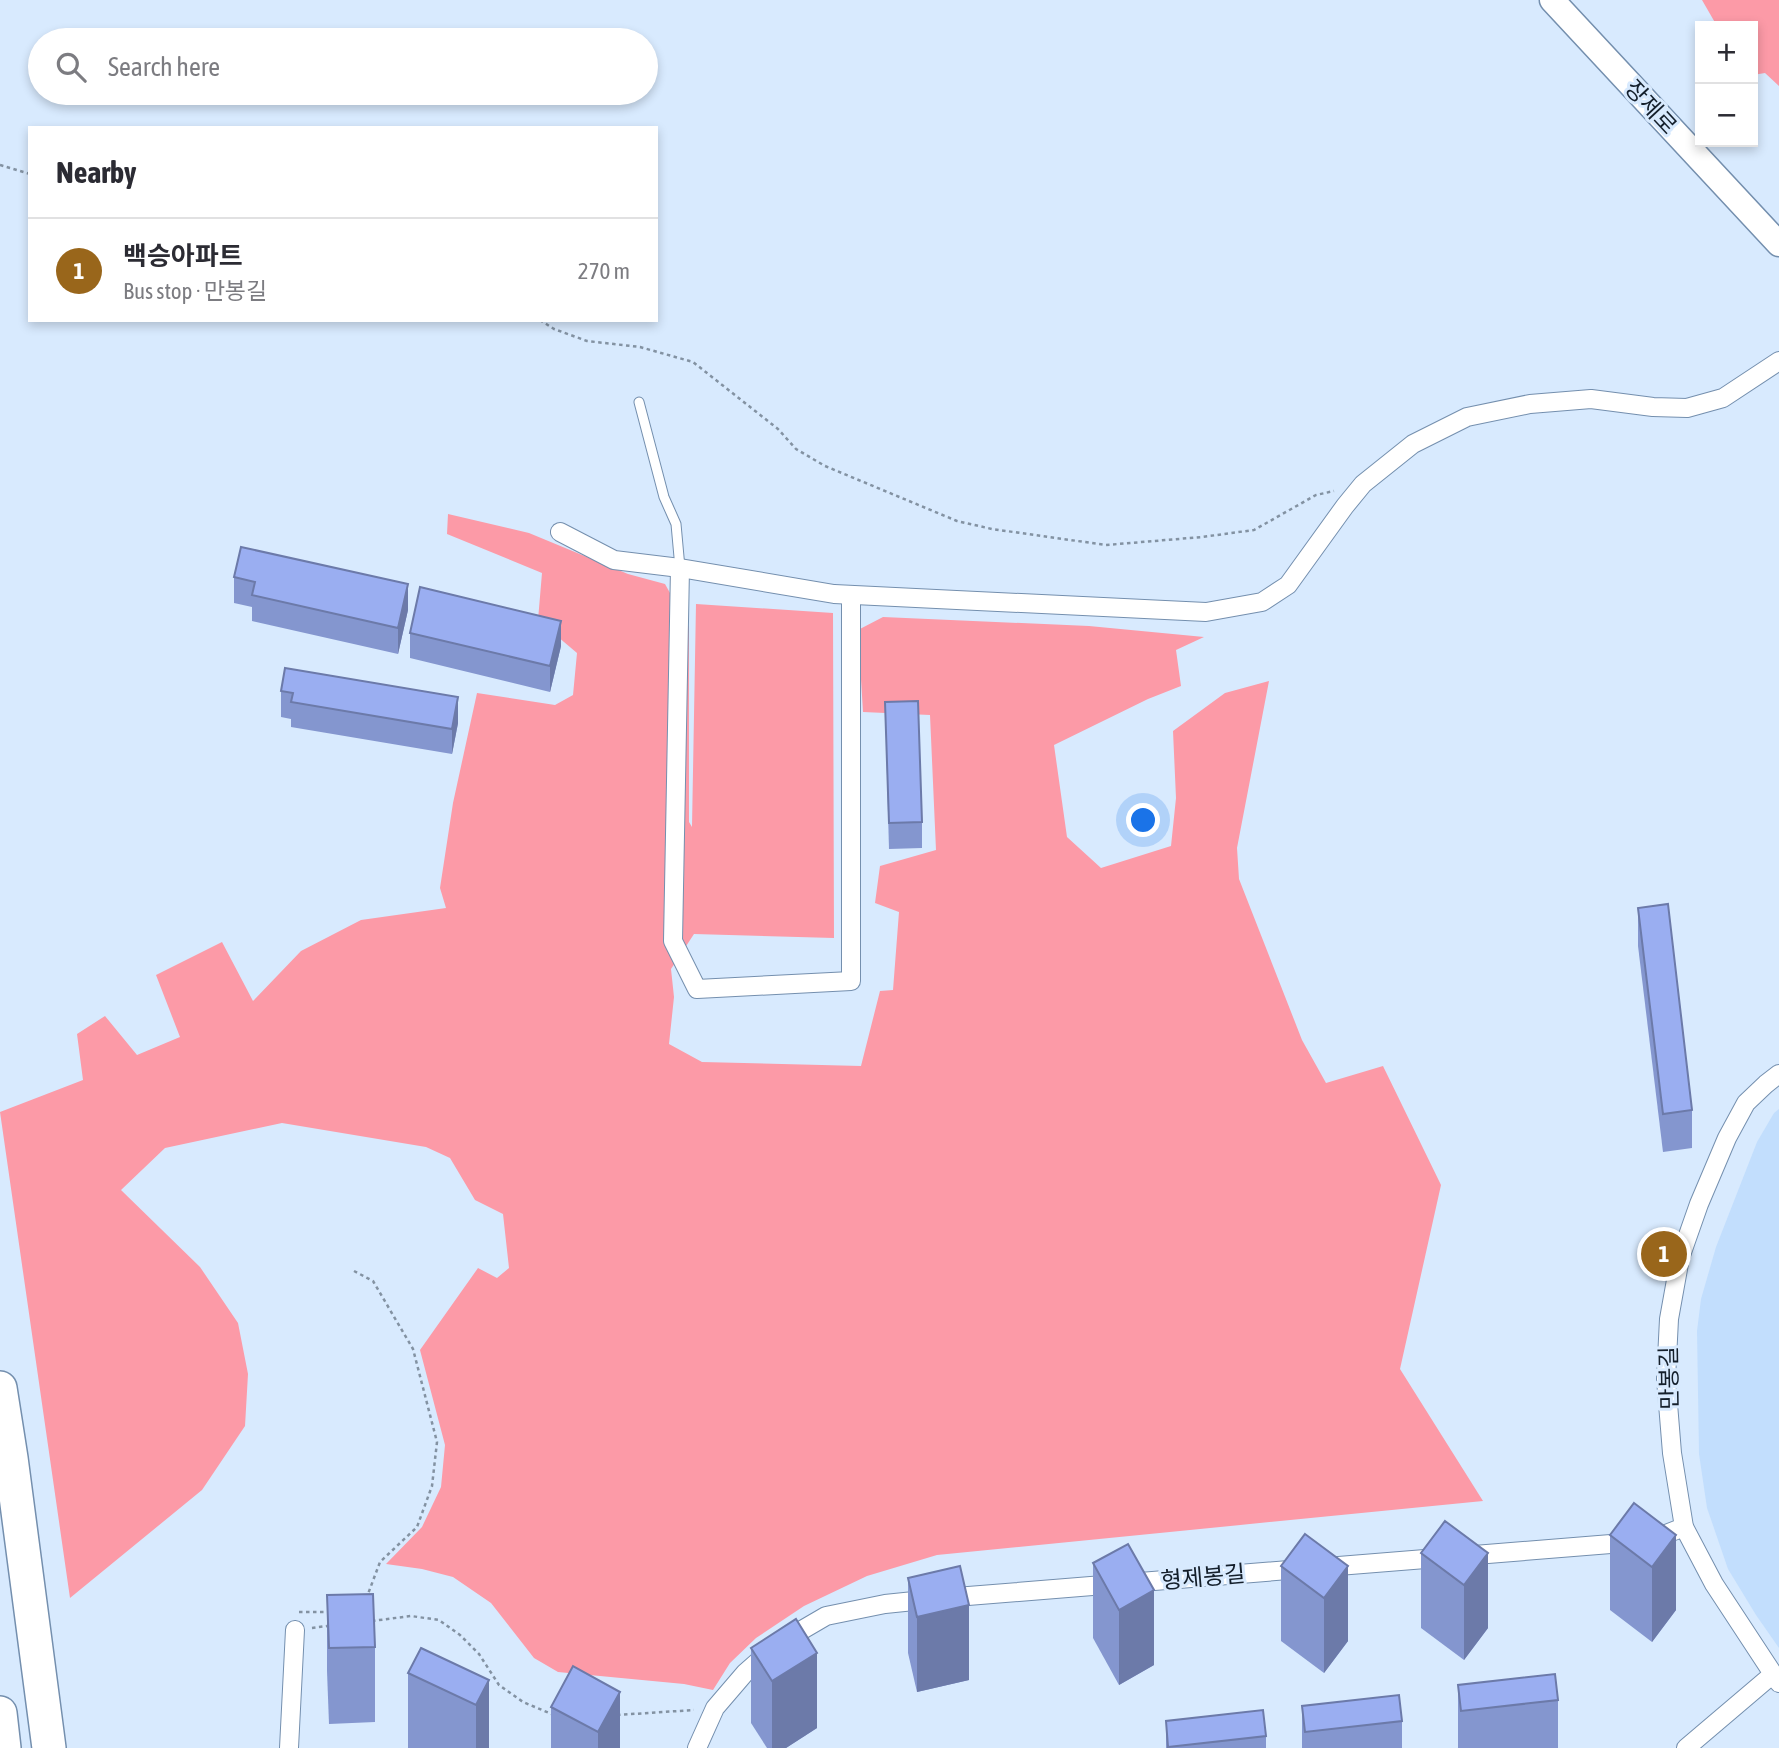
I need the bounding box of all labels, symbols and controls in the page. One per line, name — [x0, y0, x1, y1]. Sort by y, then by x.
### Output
map controls — [1695, 21, 1758, 147]
button: + — [1695, 21, 1758, 84]
search box — [28, 28, 658, 105]
icon: search — [52, 48, 90, 86]
text: Search here — [108, 52, 220, 82]
street label: 장제로 — [1620, 75, 1682, 139]
button: − — [1695, 84, 1758, 147]
text: Nearby — [56, 155, 136, 189]
text: 백승아파트 — [123, 241, 243, 271]
text: 1 — [74, 258, 84, 284]
text: 270 m — [578, 258, 630, 284]
text: Bus stop · 만봉길 — [123, 278, 267, 304]
your location — [1126, 803, 1160, 837]
pin: 1 — [1641, 1228, 1687, 1280]
street label: 만봉길 — [1655, 1346, 1683, 1410]
street label: 형제봉길 — [1160, 1560, 1246, 1594]

